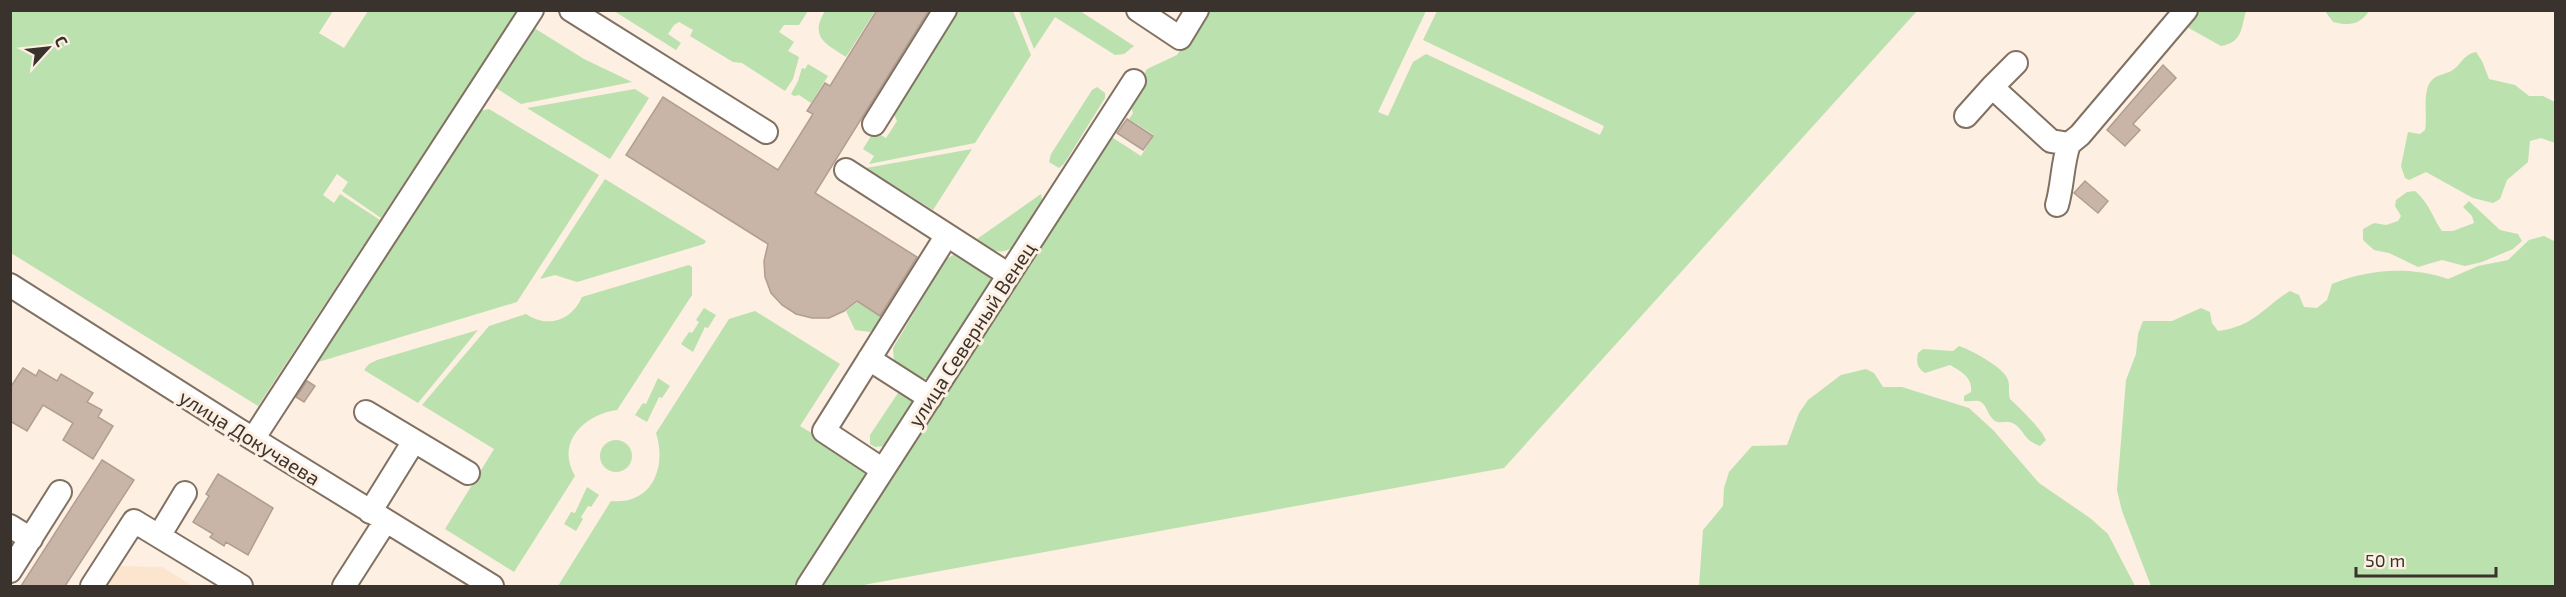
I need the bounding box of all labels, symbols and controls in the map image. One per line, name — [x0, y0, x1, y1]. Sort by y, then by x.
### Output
north arrow — [18, 18, 78, 78]
text: С — [51, 32, 72, 49]
street label: улица Северный Венец — [902, 237, 1041, 432]
street label: улица Докучаева — [175, 384, 325, 491]
scale bar — [2356, 540, 2496, 578]
text: 50 m — [2365, 549, 2405, 571]

